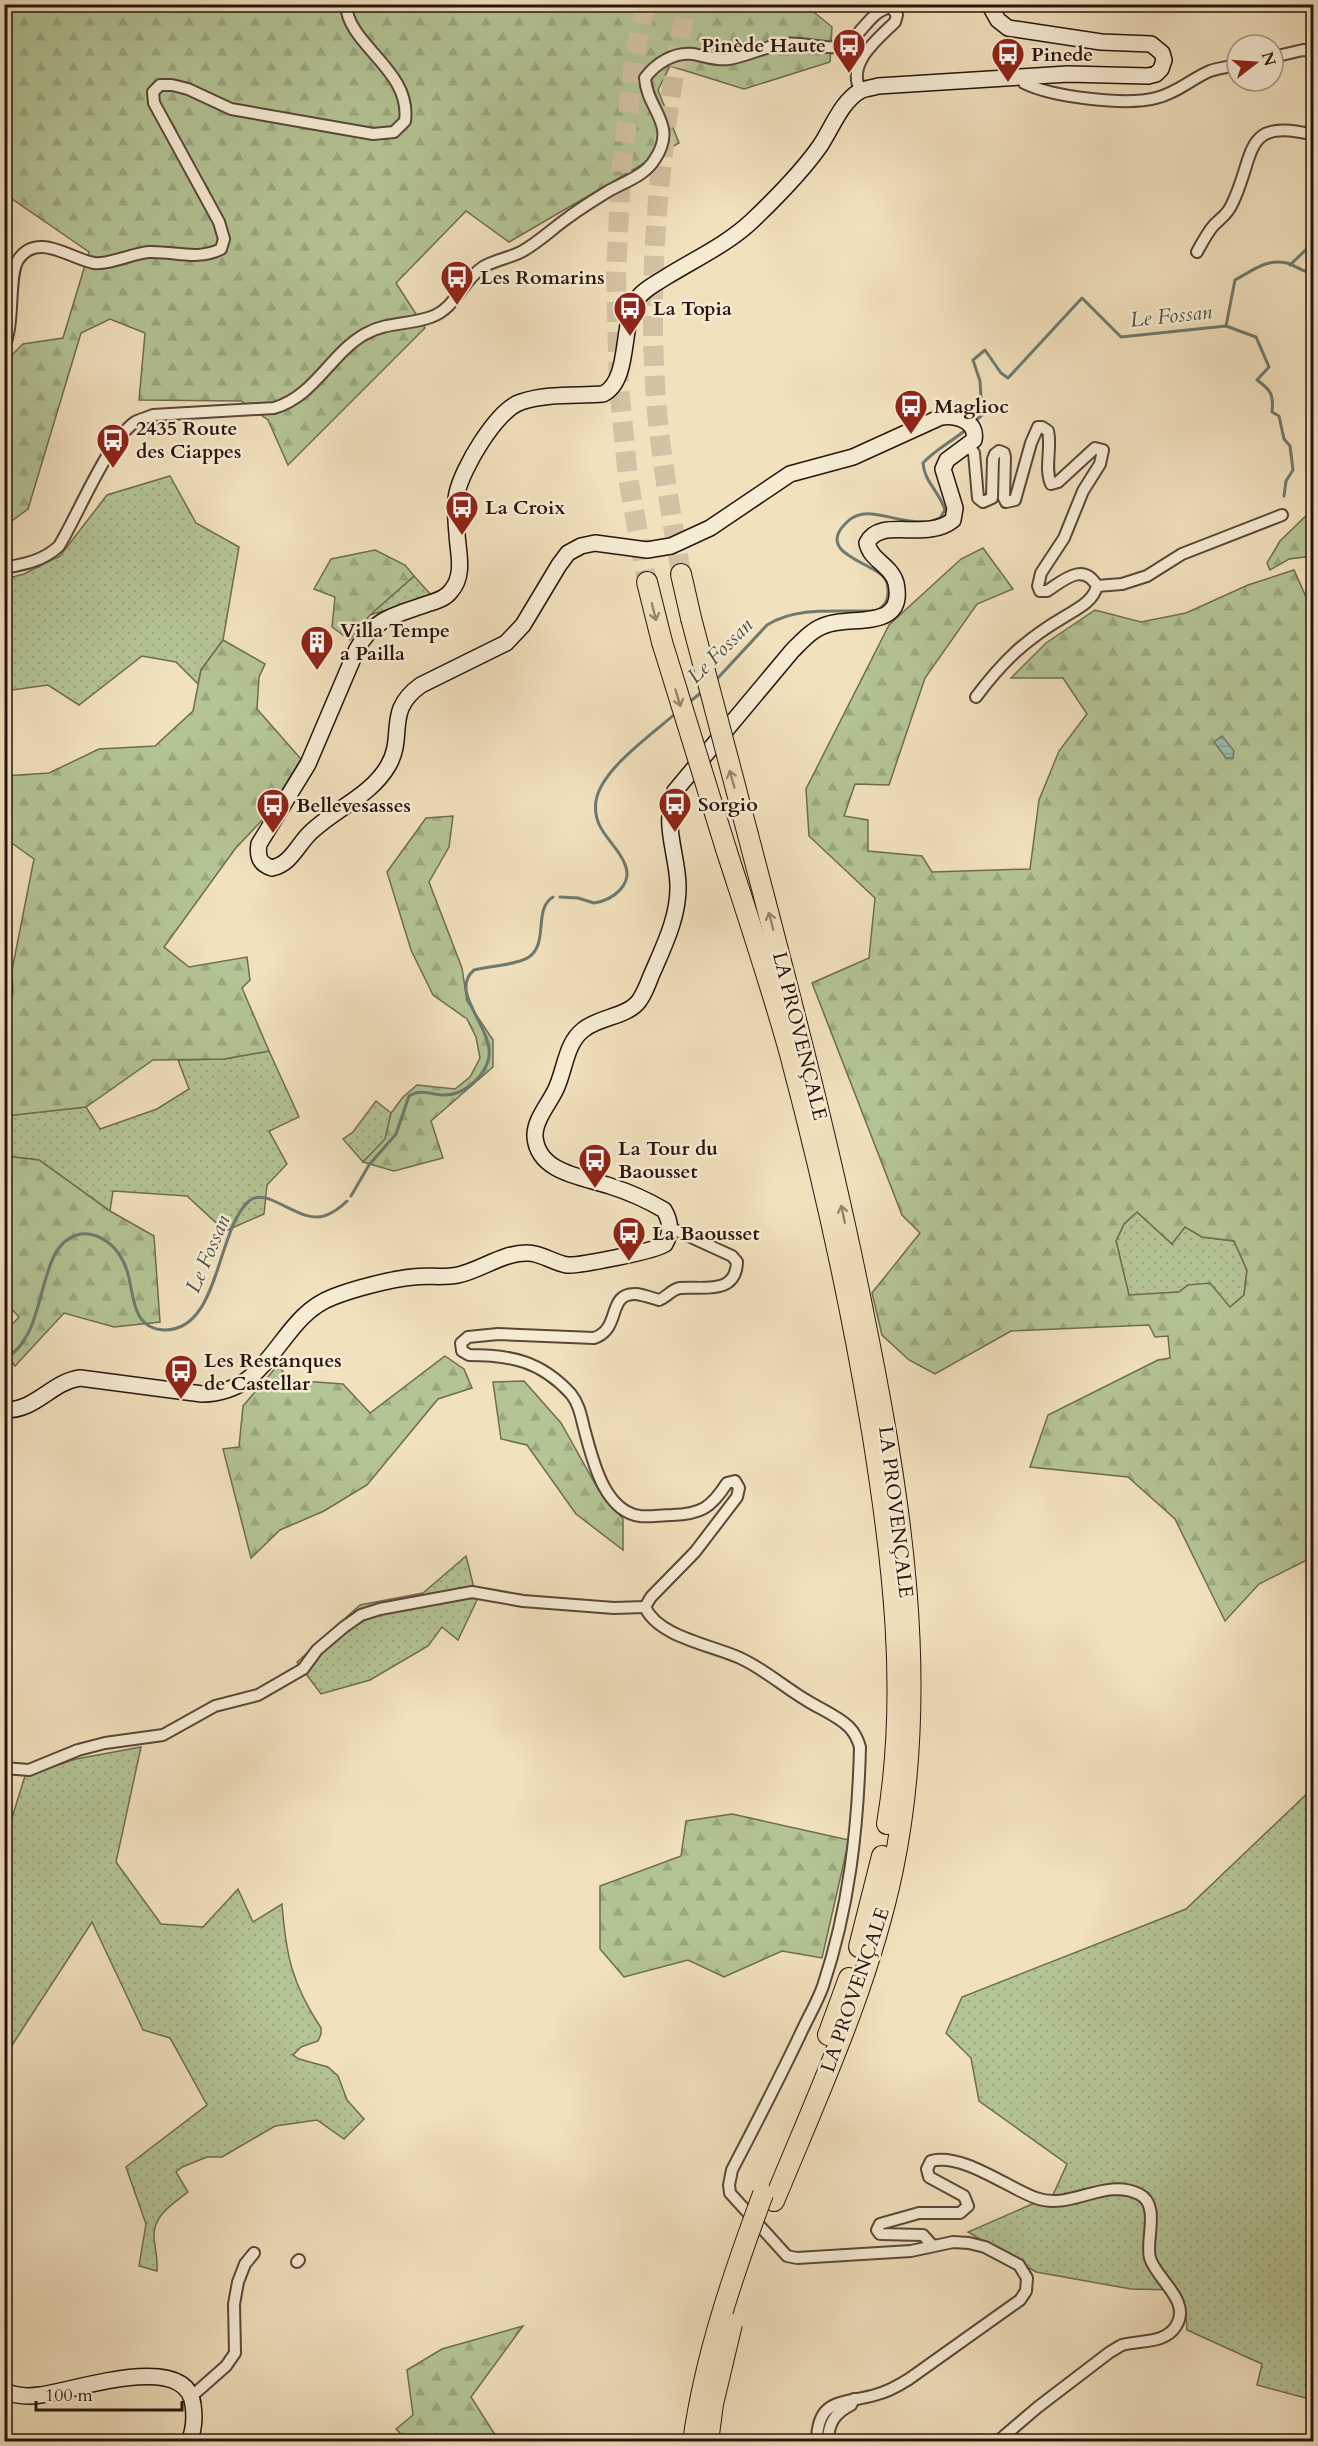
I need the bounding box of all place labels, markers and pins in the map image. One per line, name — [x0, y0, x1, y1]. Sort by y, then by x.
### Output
bus stop icon: Pinède Haute — [831, 27, 867, 74]
place label: Pinède Haute — [701, 32, 826, 59]
bus stop icon: Pinede — [990, 36, 1026, 83]
place label: Pinede — [1031, 41, 1093, 68]
bus stop icon: Les Romarins — [439, 259, 475, 306]
place label: Les Romarins — [480, 264, 605, 291]
bus stop icon: La Topia — [612, 290, 648, 337]
place label: La Topia — [653, 295, 732, 322]
bus stop icon: Maglioc — [893, 388, 929, 435]
place label: Maglioc — [934, 393, 1009, 420]
place label: 2435 Route des Ciappes — [136, 415, 241, 465]
bus stop icon: 2435 Route des Ciappes — [95, 422, 131, 469]
bus stop icon: La Croix — [444, 489, 480, 536]
place label: La Croix — [485, 494, 565, 521]
place label: Villa Tempe a Pailla — [340, 617, 450, 667]
building icon: Villa Tempe a Pailla — [299, 624, 335, 671]
bus stop icon: Sorgio — [657, 786, 693, 833]
bus stop icon: Bellevesasses — [255, 787, 291, 834]
place label: Sorgio — [698, 791, 758, 818]
place label: Bellevesasses — [296, 792, 411, 819]
place label: La Tour du Baousset — [618, 1135, 718, 1185]
bus stop icon: La Tour du Baousset — [577, 1142, 613, 1189]
bus stop icon: La Baousset — [611, 1215, 647, 1262]
place label: La Baousset — [652, 1220, 760, 1247]
place label: Les Restanques de Castellar — [204, 1347, 342, 1397]
bus stop icon: Les Restanques de Castellar — [163, 1353, 199, 1400]

